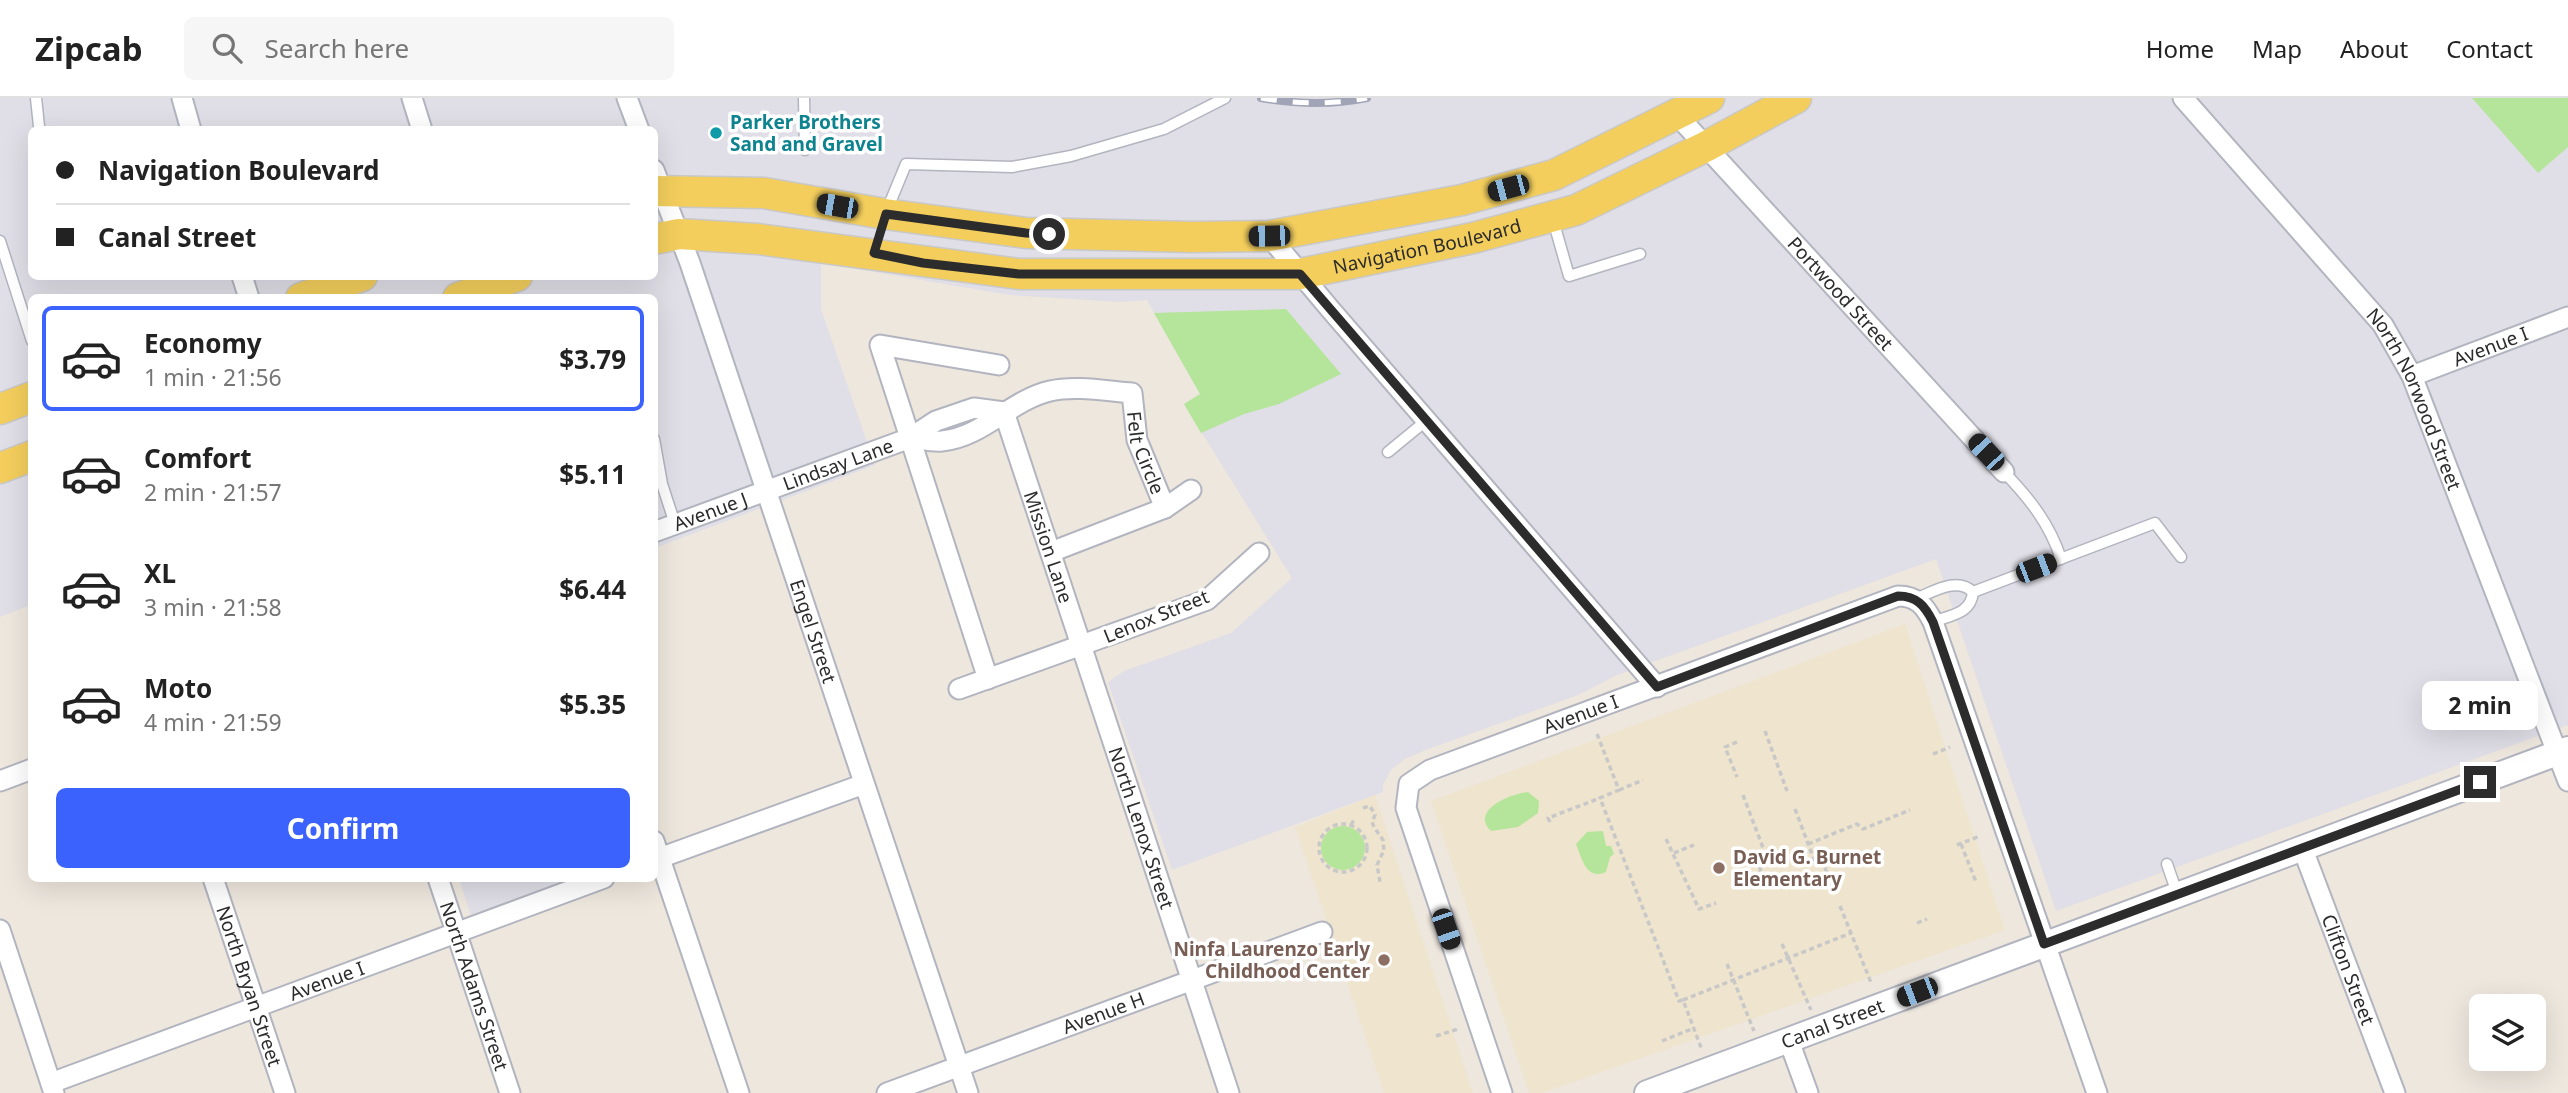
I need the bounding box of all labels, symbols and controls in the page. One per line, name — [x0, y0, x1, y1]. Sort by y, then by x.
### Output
search box — [184, 17, 674, 80]
text: Zipcab — [35, 26, 142, 71]
icon: search — [208, 29, 246, 67]
text: Search here — [264, 30, 409, 66]
text: Home — [2146, 32, 2214, 65]
text: Map — [2252, 32, 2302, 65]
text: About — [2340, 32, 2408, 65]
text: Contact — [2446, 32, 2533, 65]
place label: Parker Brothers Sand and Gravel — [730, 109, 883, 157]
marker: Parker Brothers Sand and Gravel — [708, 125, 724, 141]
text: Navigation Boulevard — [98, 152, 379, 188]
car — [1485, 172, 1532, 204]
car — [815, 192, 860, 220]
street label: Navigation Boulevard — [1330, 212, 1524, 280]
route start — [1033, 218, 1065, 250]
text: Canal Street — [98, 219, 256, 255]
car — [1248, 225, 1291, 247]
street label: Portwood Street — [1782, 231, 1899, 356]
street label: North Norwood Street — [2361, 302, 2468, 494]
street label: Avenue I — [2449, 320, 2532, 372]
text: Economy — [144, 325, 262, 361]
icon: car — [60, 327, 123, 390]
text: $3.79 — [559, 341, 626, 377]
text: 1 min · 21:56 — [144, 361, 282, 393]
street label: Felt Circle — [1121, 410, 1171, 498]
car — [1964, 429, 2009, 475]
street label: Lindsay Lane — [779, 432, 897, 497]
text: Comfort — [144, 440, 252, 476]
icon: car — [60, 442, 123, 505]
text: $5.11 — [559, 456, 626, 492]
text: 2 min · 21:57 — [144, 476, 282, 508]
street label: Avenue J — [670, 486, 751, 537]
street label: Mission Lane — [1018, 487, 1079, 606]
car — [2013, 551, 2060, 585]
text: XL — [144, 555, 176, 591]
icon: car — [60, 557, 123, 620]
text: $6.44 — [559, 571, 626, 607]
street label: Engel Street — [784, 576, 843, 686]
street label: Lenox Street — [1099, 583, 1213, 649]
text: 3 min · 21:58 — [144, 591, 282, 623]
text: Moto — [144, 670, 212, 706]
icon: car — [60, 672, 123, 735]
callout: 2 min — [2422, 680, 2538, 730]
text: $5.35 — [559, 686, 626, 722]
street label: Avenue I — [1540, 688, 1622, 740]
text: 2 min — [2448, 689, 2512, 721]
text: 4 min · 21:59 — [144, 706, 282, 738]
street label: North Lenox Street — [1103, 744, 1180, 912]
route end — [2464, 766, 2496, 798]
button: Confirm — [56, 788, 630, 868]
place label: David G. Burnet Elementary — [1733, 844, 1881, 892]
marker: David G. Burnet Elementary — [1711, 860, 1727, 876]
street label: North Adams Street — [434, 898, 515, 1074]
street label: North Bryan Street — [210, 902, 288, 1070]
car — [1430, 906, 1463, 952]
street label: Clifton Street — [2316, 910, 2381, 1029]
place label: Ninfa Laurenzo Early Childhood Center — [1173, 936, 1371, 984]
marker: Ninfa Laurenzo Early Childhood Center — [1376, 952, 1392, 968]
street label: Avenue I — [286, 955, 368, 1007]
car — [1894, 975, 1941, 1009]
street label: Avenue H — [1059, 986, 1148, 1040]
street label: Canal Street — [1777, 993, 1888, 1055]
map controls — [2469, 994, 2546, 1071]
button: layers — [2469, 994, 2546, 1071]

